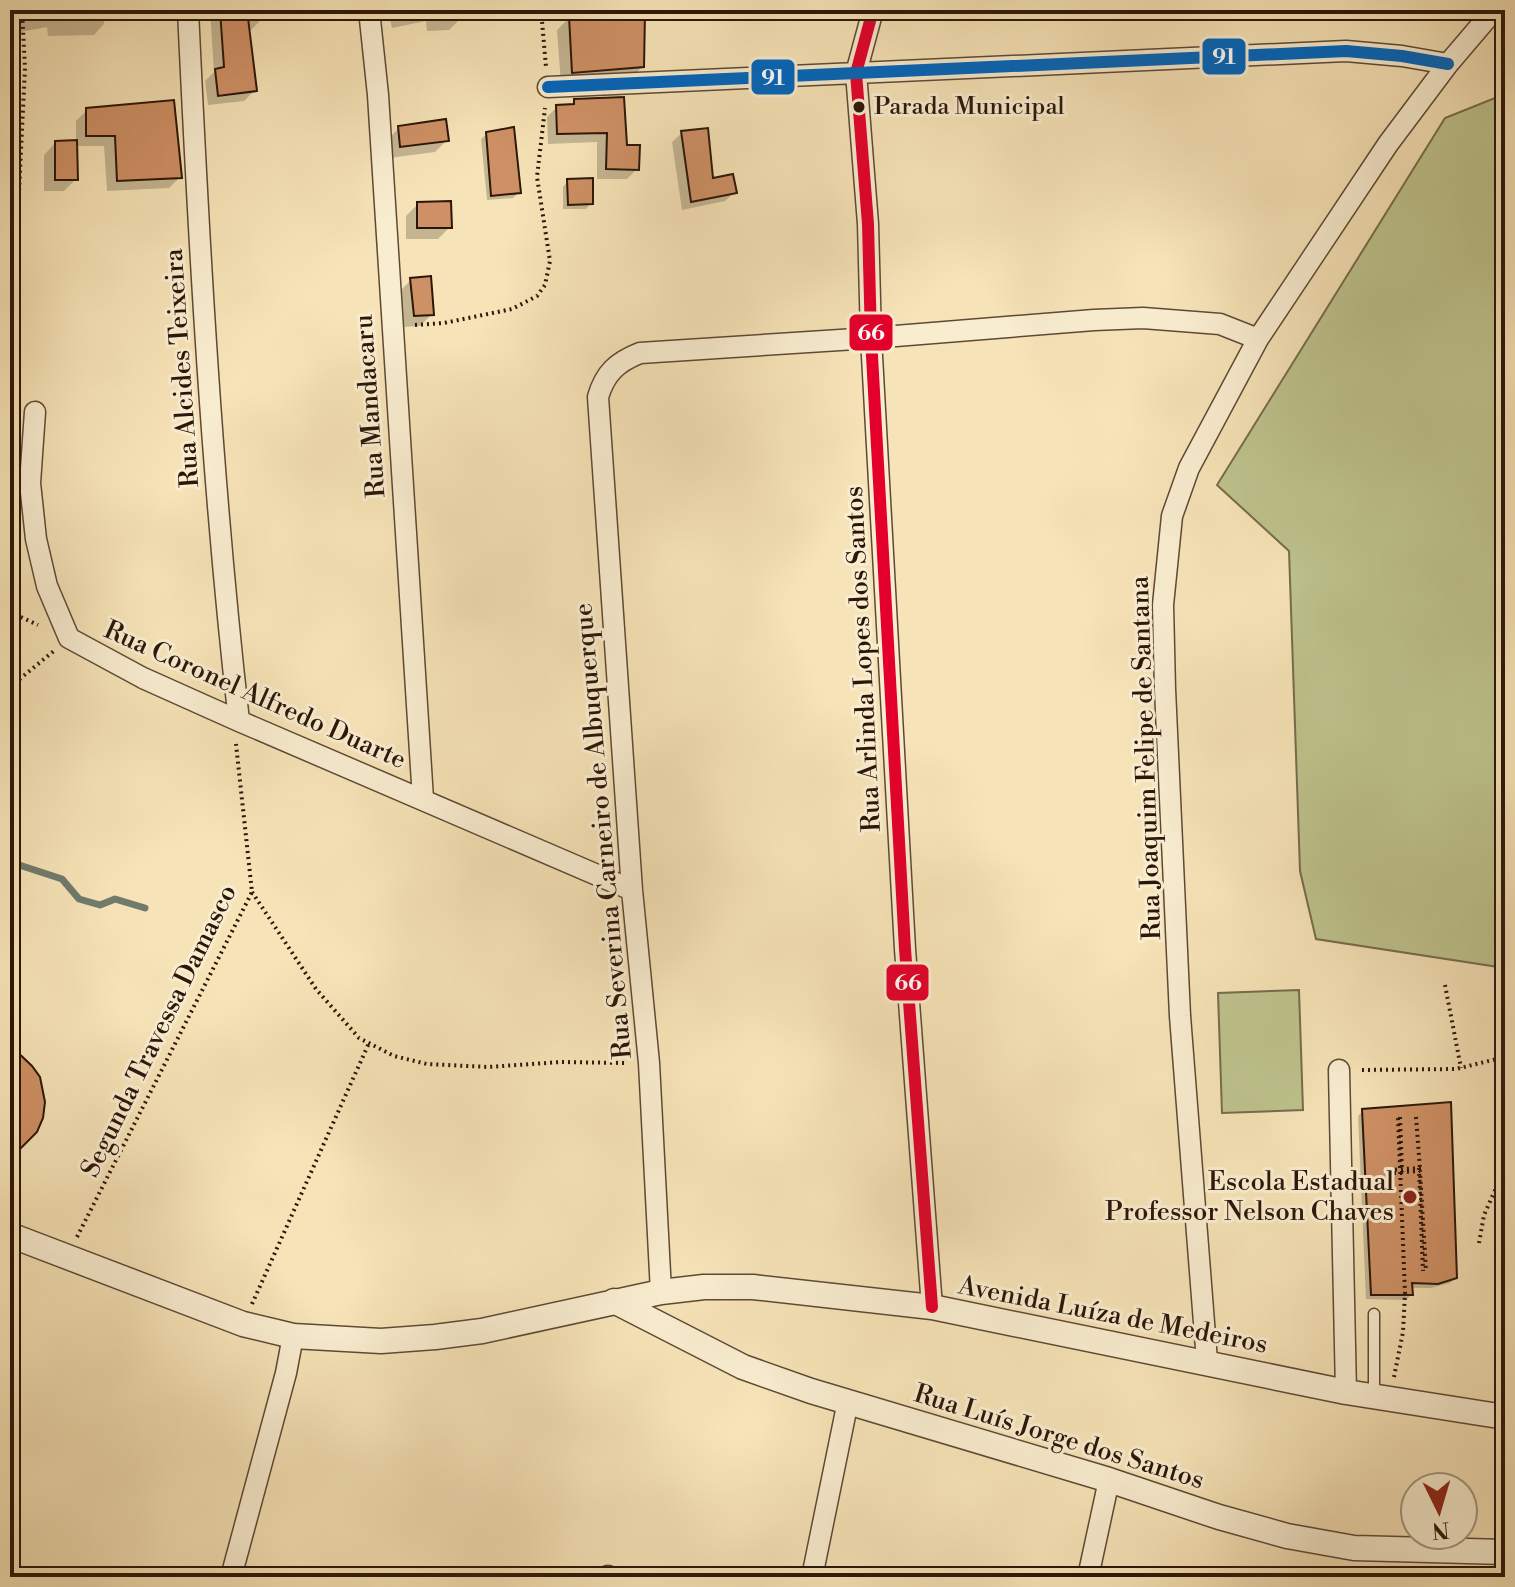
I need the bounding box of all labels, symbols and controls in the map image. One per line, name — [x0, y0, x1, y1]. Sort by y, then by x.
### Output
line badge: 91 — [1201, 37, 1247, 76]
text: 91 — [1212, 44, 1236, 71]
line badge: 91 — [750, 58, 796, 96]
text: 91 — [761, 65, 785, 92]
place label: Parada Municipal — [874, 92, 1065, 122]
marker: Parada Municipal — [851, 99, 867, 115]
street label: Rua Alcides Teixeira — [158, 247, 206, 489]
street label: Rua Mandacaru — [348, 313, 392, 499]
line badge: 66 — [848, 313, 894, 352]
text: 66 — [857, 320, 885, 347]
street label: Rua Arlinda Lopes dos Santos — [838, 485, 888, 833]
street label: Rua Joaquim Felipe de Santana — [1124, 575, 1168, 941]
street label: Rua Severina Carneiro de Albuquerque — [567, 602, 639, 1060]
street label: Rua Coronel Alfredo Duarte — [99, 614, 411, 776]
street label: Segunda Travessa Damasco — [74, 879, 244, 1183]
line badge: 66 — [885, 963, 930, 1002]
text: 66 — [894, 970, 922, 997]
place label: Escola Estadual Professor Nelson Chaves — [1105, 1166, 1394, 1228]
marker: Escola Estadual Professor Nelson Chaves — [1401, 1188, 1419, 1206]
street label: Avenida Luíza de Medeiros — [955, 1269, 1270, 1361]
street label: Rua Luís Jorge dos Santos — [910, 1378, 1208, 1496]
north arrow — [1399, 1471, 1479, 1551]
text: N — [1430, 1515, 1450, 1544]

